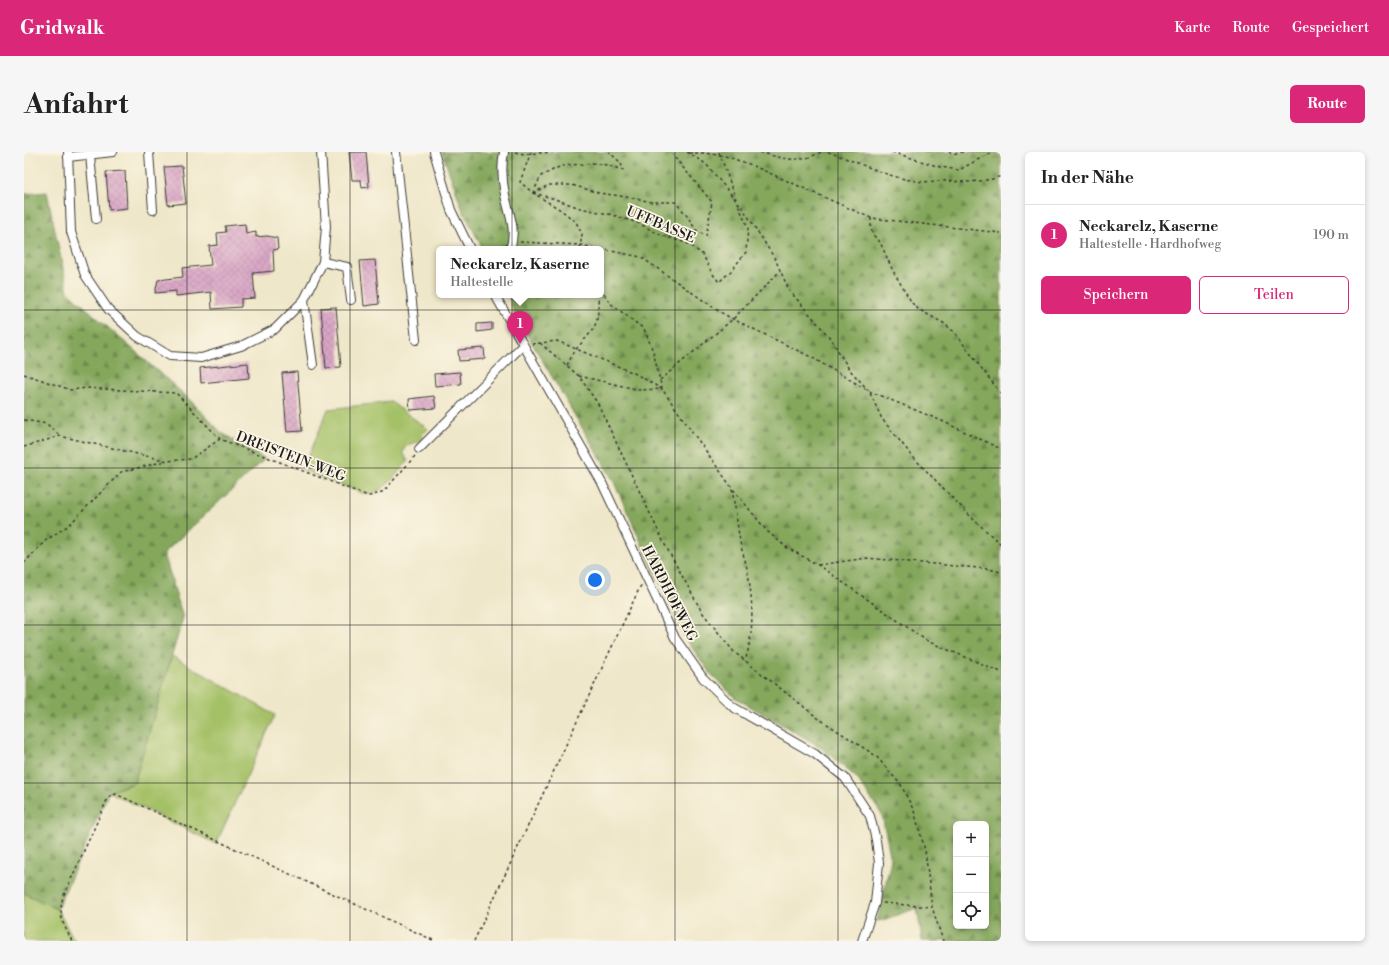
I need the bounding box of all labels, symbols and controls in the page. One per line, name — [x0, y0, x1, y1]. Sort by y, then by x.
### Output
text: Gridwalk — [20, 16, 104, 40]
text: Karte — [1174, 19, 1211, 37]
text: Route — [1233, 19, 1270, 37]
text: Gespeichert — [1292, 19, 1369, 37]
button: Route — [1290, 85, 1365, 123]
text: Anfahrt — [24, 87, 128, 122]
text: In der Nähe — [1041, 167, 1134, 189]
street label: UFFBASSE — [623, 202, 698, 248]
text: Neckarelz, Kaserne — [1079, 217, 1218, 236]
text: 1 — [1051, 227, 1057, 243]
text: 190 m — [1313, 227, 1349, 243]
text: Haltestelle · Hardhofweg — [1079, 236, 1221, 252]
popup — [436, 246, 604, 298]
text: Neckarelz, Kaserne — [450, 255, 590, 274]
text: Haltestelle — [450, 274, 513, 290]
button: Speichern — [1041, 276, 1191, 314]
button: Teilen — [1199, 276, 1349, 314]
pin: 1 — [507, 311, 533, 344]
street label: DREISTEIN-WEG — [233, 428, 349, 486]
street label: HARDHOFWEG — [637, 542, 701, 645]
your location — [585, 570, 605, 590]
map controls — [953, 821, 989, 929]
button: + — [953, 821, 989, 857]
button: − — [953, 857, 989, 893]
button: locate — [953, 893, 989, 929]

